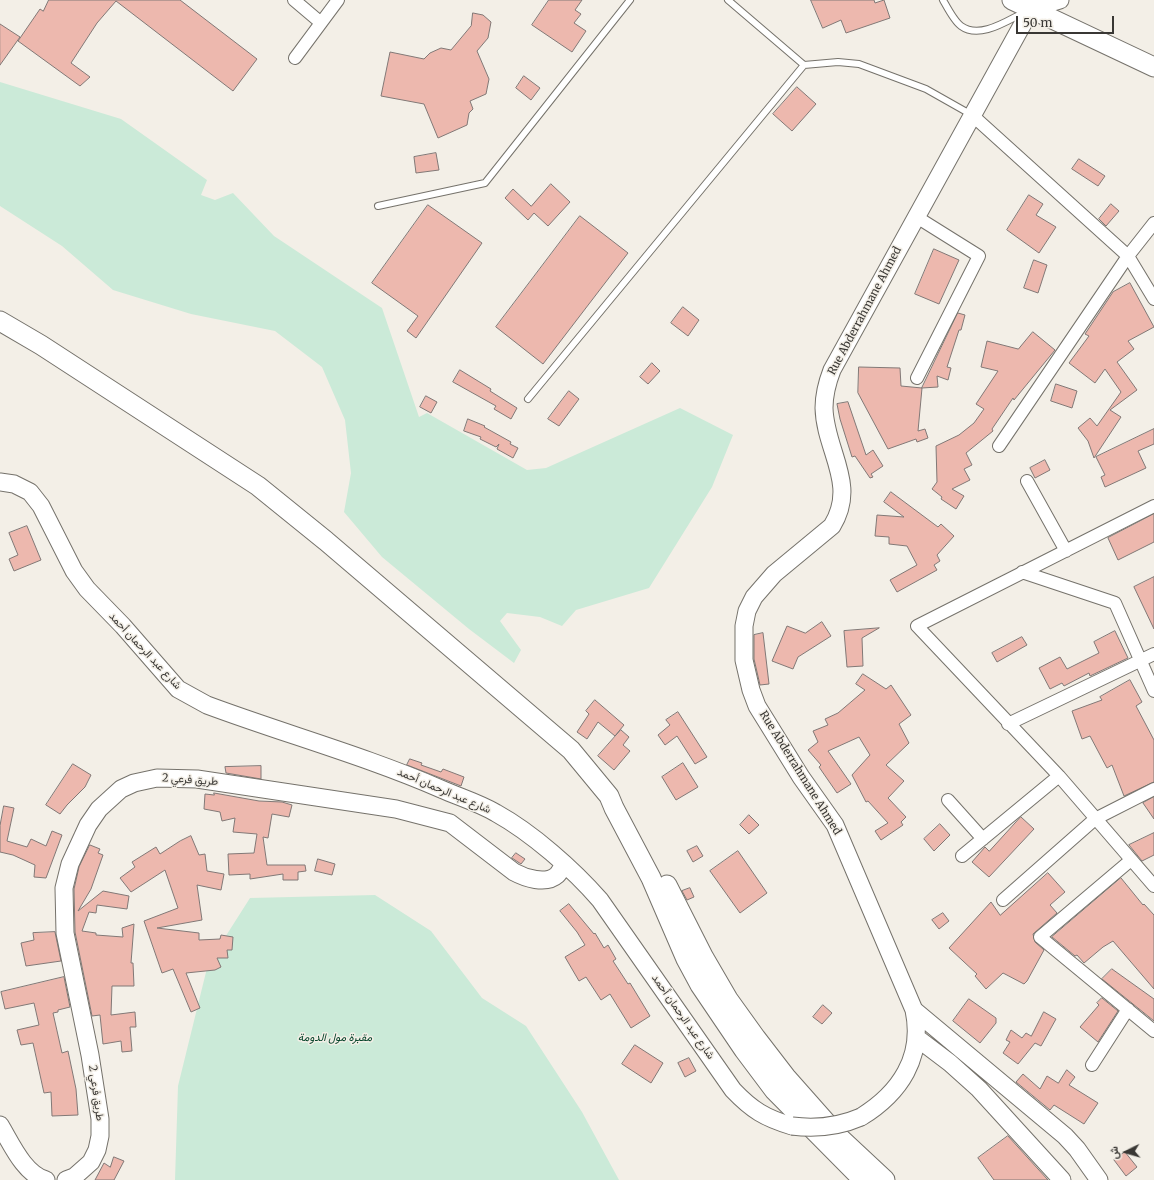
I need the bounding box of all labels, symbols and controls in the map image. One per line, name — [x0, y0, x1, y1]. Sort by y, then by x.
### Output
scale bar — [1018, 8, 1116, 34]
text: 50 m — [1023, 15, 1052, 30]
street label: Rue Abderrahmane Ahmed — [825, 245, 905, 377]
street label: شارع عبد الرحمان أحمد — [106, 610, 184, 692]
street label: Rue Abderrahmane Ahmed — [756, 709, 844, 837]
street label: شارع عبد الرحمان أحمد — [395, 765, 493, 817]
street label: طريق فرعي 2 — [161, 771, 219, 789]
street label: شارع عبد الرحمان أحمد — [649, 972, 717, 1062]
park label: مقبرة مول الدومة — [298, 1031, 372, 1045]
street label: طريق فرعي 2 — [86, 1064, 106, 1122]
north arrow — [1106, 1132, 1146, 1172]
text: ش — [1106, 1146, 1122, 1160]

